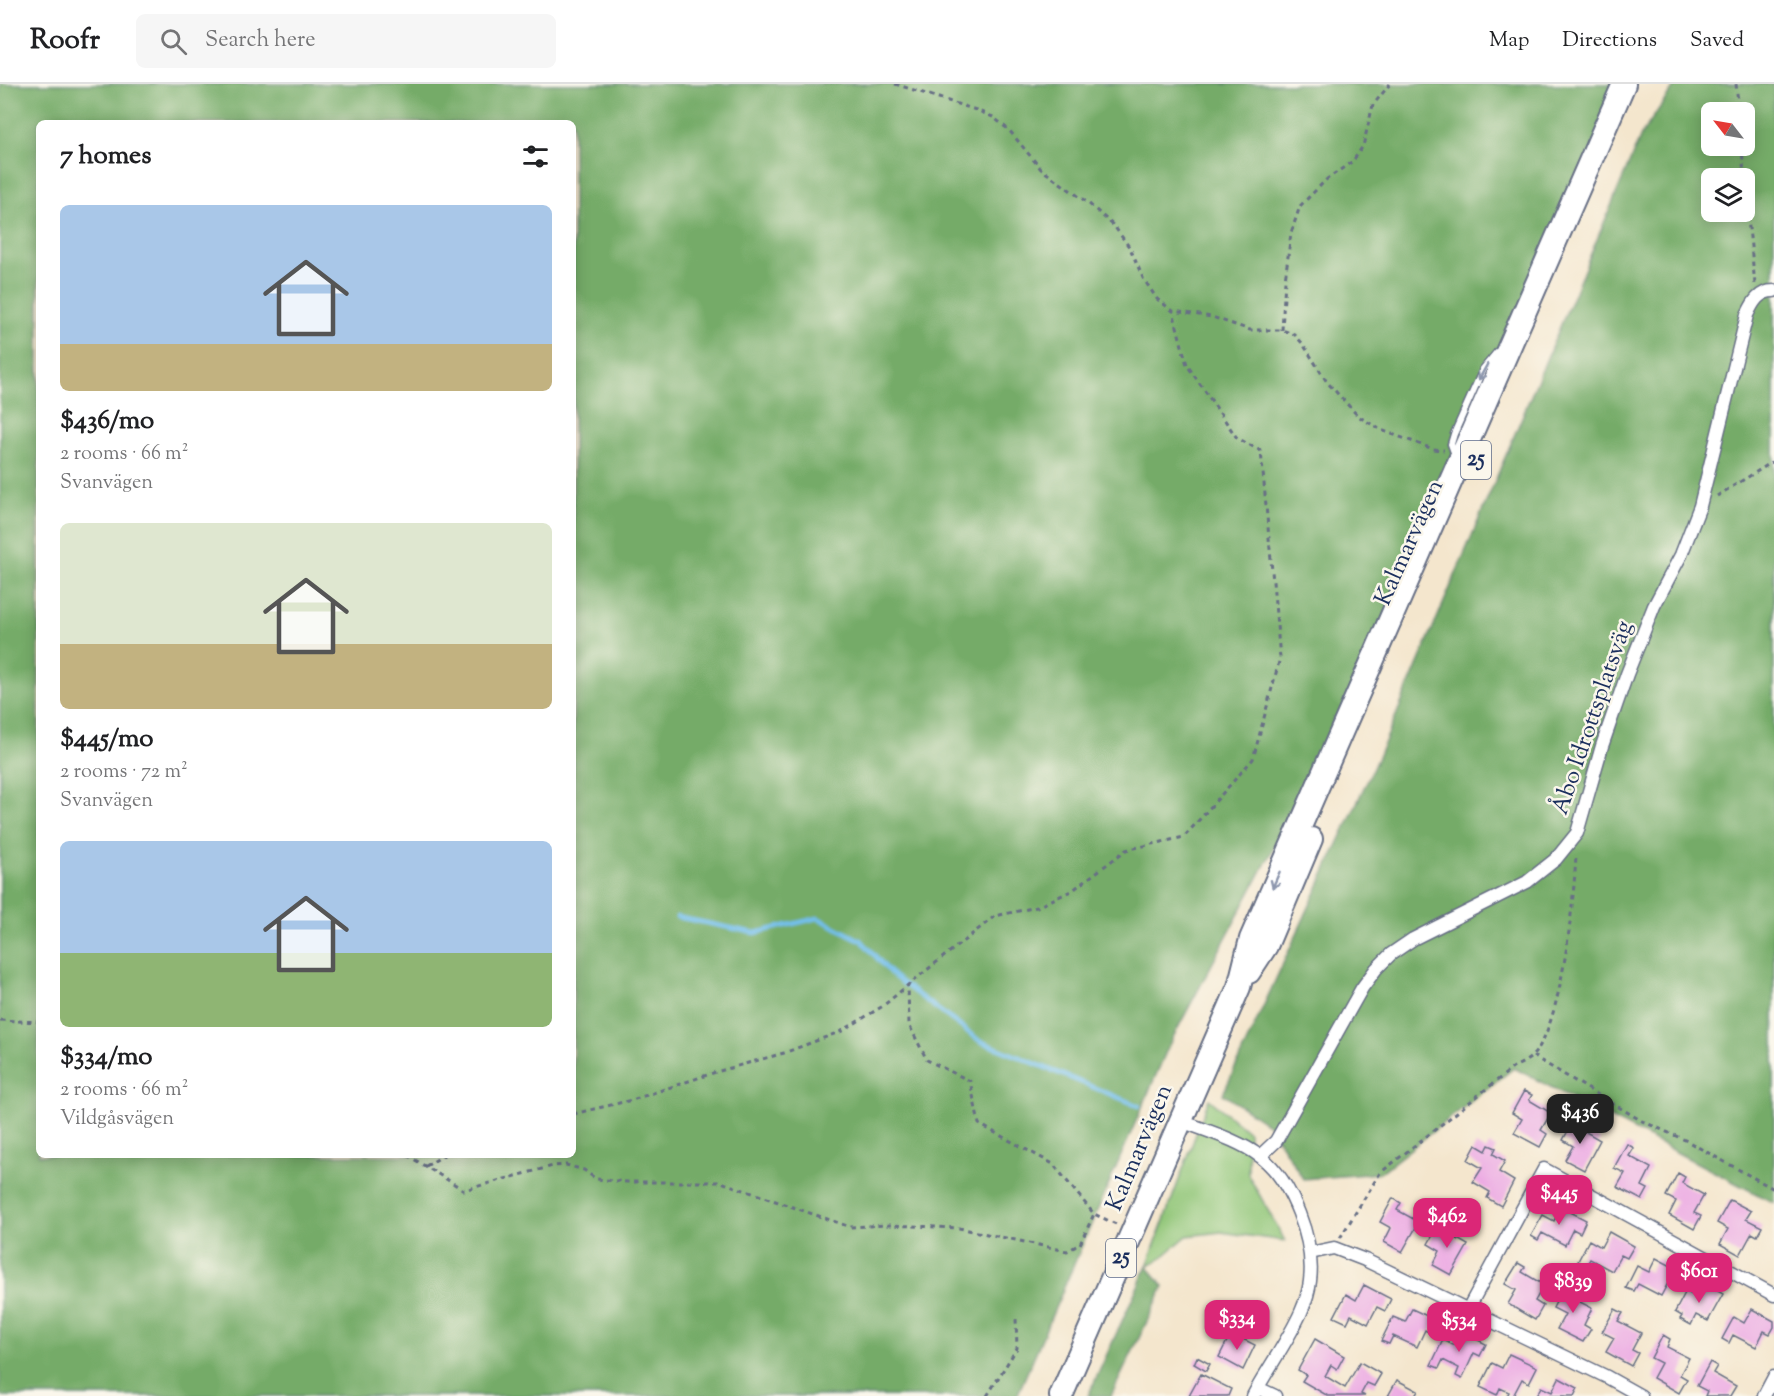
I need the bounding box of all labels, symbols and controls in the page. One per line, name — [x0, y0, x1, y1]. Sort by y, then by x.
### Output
search box — [136, 14, 556, 68]
text: Roofr — [30, 21, 100, 61]
icon: search — [157, 25, 190, 58]
text: Search here — [205, 25, 315, 57]
text: Map — [1489, 26, 1529, 56]
text: Directions — [1562, 26, 1657, 56]
text: Saved — [1690, 26, 1744, 56]
north arrow — [1701, 102, 1755, 156]
map controls — [1701, 102, 1755, 222]
text: 7 homes — [60, 138, 151, 175]
icon: filters — [519, 140, 552, 173]
button: layers — [1701, 168, 1755, 222]
icon: home — [252, 244, 360, 352]
one-way arrow — [1477, 363, 1489, 380]
text: $436/mo — [60, 403, 154, 440]
text: 2 rooms · 66 m² — [60, 440, 188, 469]
road number: 25 — [1461, 441, 1491, 479]
text: Svanvägen — [60, 469, 153, 498]
street label: Kalmarvägen — [1367, 474, 1453, 612]
icon: home — [252, 562, 360, 670]
street label: Åbo Idrottsplatsväg — [1544, 616, 1642, 820]
text: $445/mo — [60, 721, 153, 758]
text: 2 rooms · 72 m² — [60, 758, 188, 787]
text: Svanvägen — [60, 787, 153, 816]
one-way arrow — [1270, 871, 1282, 889]
icon: home — [252, 880, 360, 988]
text: $334/mo — [60, 1039, 152, 1076]
text: 2 rooms · 66 m² — [60, 1076, 188, 1105]
street label: Kalmarvägen — [1098, 1079, 1182, 1217]
pin: $436 — [1544, 1094, 1616, 1145]
text: $436 — [1561, 1099, 1599, 1128]
text: Vildgåsvägen — [60, 1105, 174, 1134]
pin: $445 — [1523, 1175, 1595, 1226]
text: $445 — [1540, 1180, 1578, 1209]
pin: $462 — [1411, 1198, 1483, 1249]
text: $462 — [1427, 1203, 1467, 1232]
road number: 25 — [1106, 1239, 1136, 1277]
pin: $601 — [1663, 1253, 1735, 1304]
text: $601 — [1680, 1258, 1718, 1287]
pin: $839 — [1537, 1263, 1609, 1314]
text: $839 — [1554, 1268, 1592, 1297]
pin: $334 — [1201, 1300, 1273, 1351]
pin: $534 — [1423, 1302, 1495, 1353]
text: $334 — [1219, 1305, 1255, 1334]
text: $534 — [1441, 1307, 1477, 1336]

